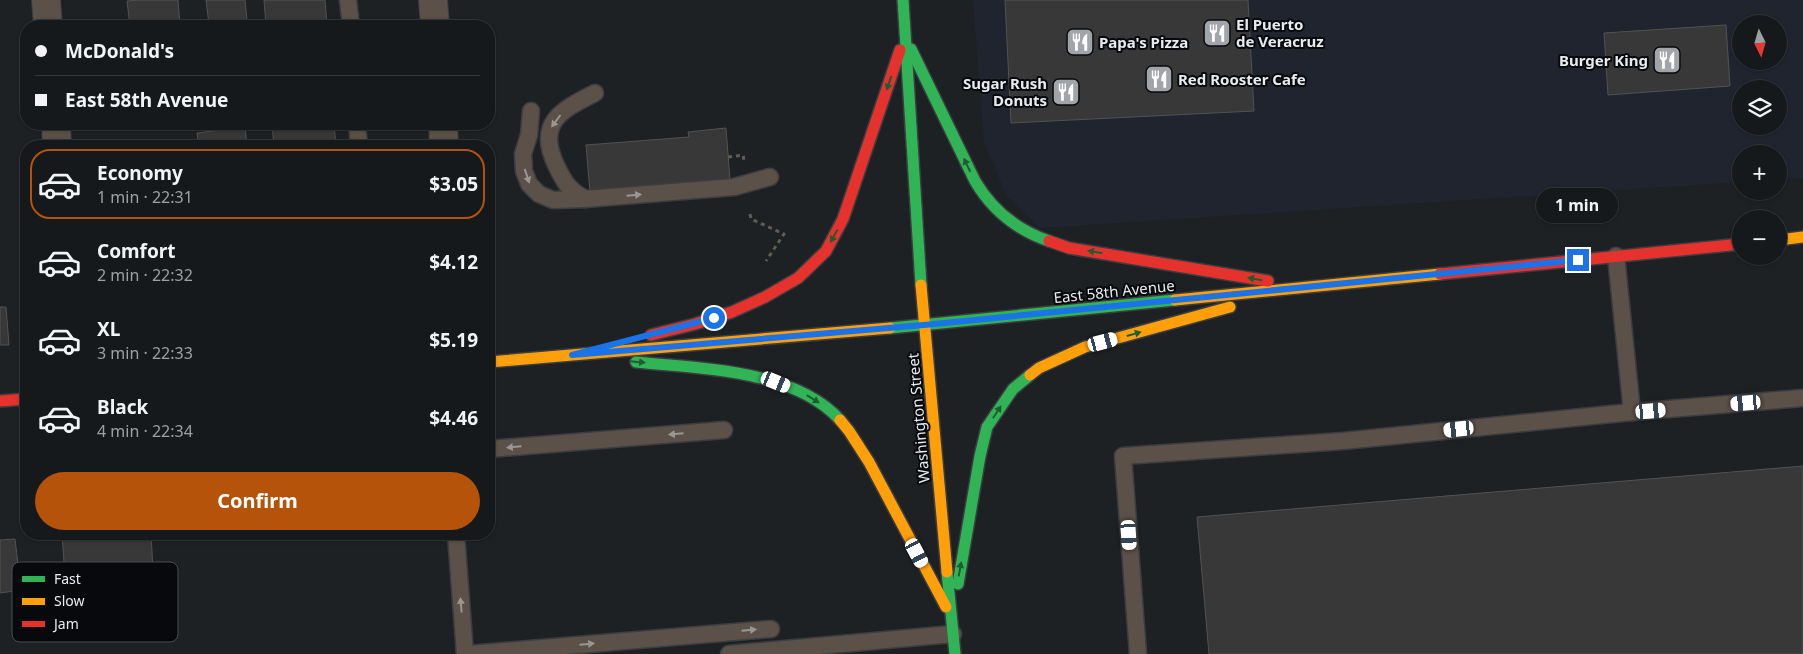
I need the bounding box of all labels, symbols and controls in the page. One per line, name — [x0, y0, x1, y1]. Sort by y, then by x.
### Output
place label: El Puerto de Veracruz — [1236, 14, 1324, 51]
north arrow — [1732, 15, 1788, 70]
map controls — [1732, 15, 1787, 265]
restaurant icon: El Puerto de Veracruz — [1202, 18, 1232, 48]
restaurant icon: Papa's Pizza — [1065, 27, 1095, 57]
place label: Papa's Pizza — [1099, 32, 1188, 52]
text: McDonald's — [65, 38, 174, 64]
restaurant icon: Burger King — [1652, 45, 1682, 75]
place label: Burger King — [1559, 50, 1648, 70]
restaurant icon: Red Rooster Cafe — [1144, 64, 1174, 94]
place label: Red Rooster Cafe — [1178, 69, 1306, 89]
place label: Sugar Rush Donuts — [963, 73, 1047, 110]
one-way arrow — [885, 76, 893, 91]
restaurant icon: Sugar Rush Donuts — [1051, 77, 1081, 107]
button: layers — [1732, 80, 1787, 135]
text: East 58th Avenue — [65, 87, 228, 113]
one-way arrow — [550, 114, 561, 127]
button: + — [1732, 145, 1787, 200]
one-way arrow — [963, 158, 971, 173]
text: Economy — [97, 160, 183, 186]
icon: car — [37, 162, 82, 207]
one-way arrow — [523, 169, 531, 184]
text: $3.05 — [429, 171, 478, 197]
text: 1 min · 22:31 — [97, 186, 193, 208]
callout: 1 min — [1537, 188, 1619, 222]
one-way arrow — [626, 191, 642, 199]
text: 1 min — [1555, 194, 1599, 216]
button: − — [1732, 210, 1787, 265]
one-way arrow — [830, 229, 839, 242]
text: Comfort — [97, 238, 176, 264]
icon: car — [37, 240, 82, 285]
one-way arrow — [1087, 247, 1103, 255]
text: $4.12 — [429, 249, 478, 275]
route end — [1567, 249, 1589, 271]
text: 2 min · 22:32 — [97, 264, 193, 286]
one-way arrow — [1247, 274, 1263, 282]
street label: East 58th Avenue — [1052, 275, 1176, 307]
route start — [703, 307, 725, 329]
text: XL — [97, 316, 120, 342]
icon: car — [37, 318, 82, 363]
text: $5.19 — [429, 327, 478, 353]
one-way arrow — [1126, 330, 1141, 338]
car — [1086, 331, 1119, 353]
text: 3 min · 22:33 — [97, 342, 193, 364]
street label: Washington Street — [902, 352, 934, 484]
one-way arrow — [630, 358, 646, 366]
car — [759, 369, 792, 395]
text: Black — [97, 394, 148, 420]
one-way arrow — [806, 394, 819, 403]
car — [1730, 394, 1761, 412]
icon: car — [37, 396, 82, 441]
car — [1635, 402, 1666, 420]
text: $4.46 — [429, 405, 478, 431]
one-way arrow — [993, 406, 1002, 419]
text: 4 min · 22:34 — [97, 420, 193, 442]
car — [1443, 420, 1474, 438]
one-way arrow — [667, 430, 683, 438]
one-way arrow — [505, 444, 521, 452]
button: Confirm — [35, 472, 480, 530]
car — [1120, 520, 1137, 550]
car — [903, 536, 930, 570]
one-way arrow — [957, 561, 965, 577]
legend — [12, 562, 178, 642]
text: Fast — [54, 569, 81, 588]
text: Slow — [54, 591, 85, 610]
one-way arrow — [457, 597, 465, 613]
text: Jam — [52, 614, 79, 633]
one-way arrow — [742, 626, 758, 634]
one-way arrow — [580, 640, 596, 648]

